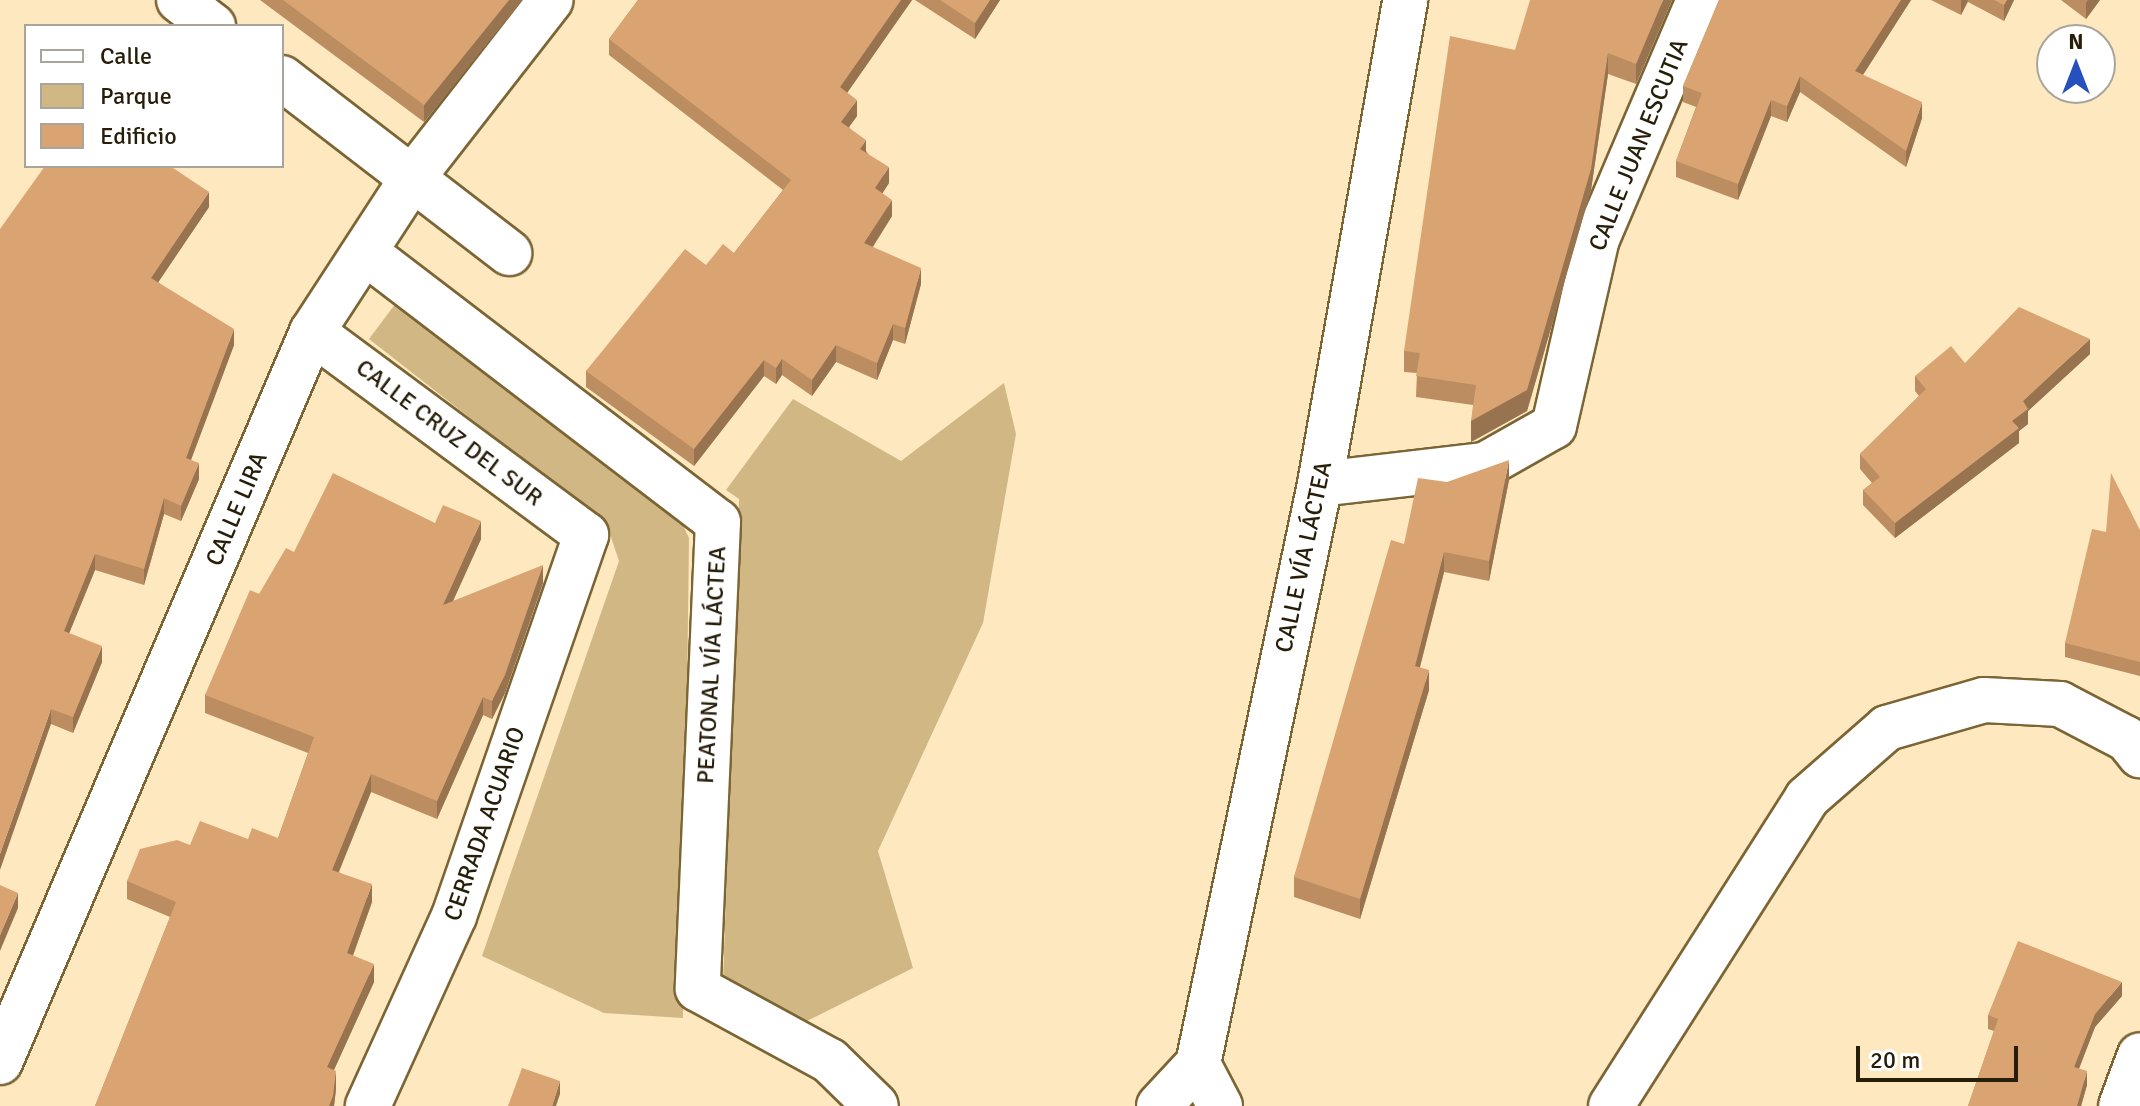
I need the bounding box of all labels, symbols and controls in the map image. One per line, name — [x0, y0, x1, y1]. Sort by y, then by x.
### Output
legend — [24, 24, 284, 168]
north arrow — [2036, 24, 2116, 104]
text: N — [2068, 28, 2084, 55]
street label: CALLE JUAN ESCUTIA — [1583, 35, 1695, 255]
text: Calle — [100, 41, 152, 71]
text: Parque — [100, 81, 172, 111]
text: Edificio — [100, 121, 177, 151]
street label: CALLE CRUZ DEL SUR — [350, 353, 548, 513]
street label: CALLE LIRA — [200, 448, 274, 570]
street label: CALLE VÍA LÁCTEA — [1270, 459, 1338, 655]
street label: PEATONAL VÍA LÁCTEA — [691, 545, 733, 785]
street label: CERRADA ACUARIO — [438, 723, 532, 925]
scale bar — [1860, 1030, 2022, 1080]
text: 20 m — [1870, 1045, 1920, 1075]

